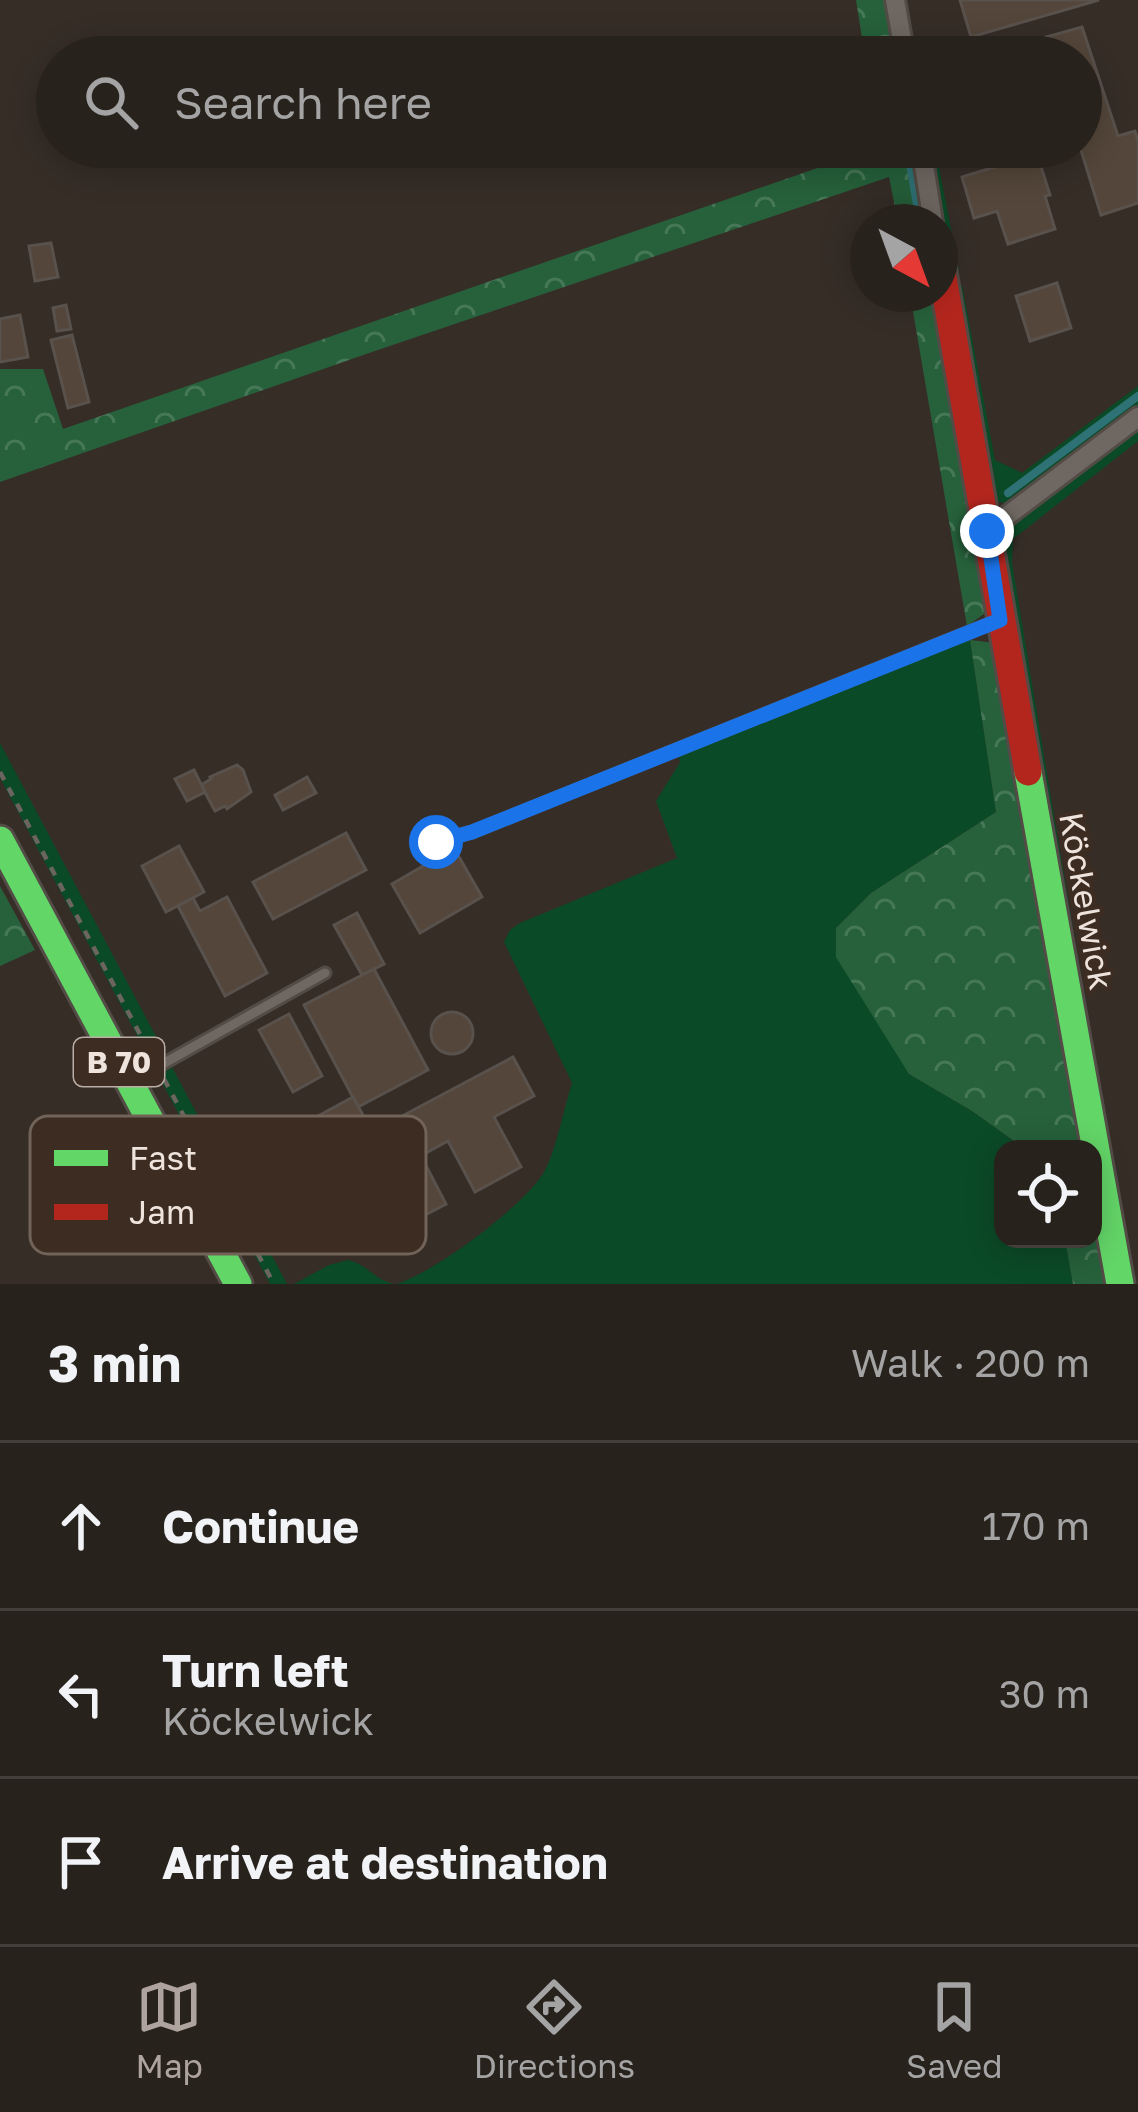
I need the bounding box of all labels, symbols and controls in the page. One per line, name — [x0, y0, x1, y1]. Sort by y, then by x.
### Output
search box — [36, 36, 1102, 168]
icon: search — [78, 69, 144, 135]
text: Search here — [174, 75, 432, 129]
north arrow — [850, 204, 958, 312]
route end — [960, 504, 1014, 558]
street label: Köckelwick — [1052, 809, 1122, 993]
route start — [409, 815, 463, 869]
road number: B 70 — [74, 1038, 164, 1086]
legend — [30, 1116, 426, 1254]
text: Fast — [129, 1138, 197, 1177]
map controls — [994, 1140, 1102, 1248]
button: locate — [994, 1140, 1102, 1248]
text: Jam — [129, 1192, 195, 1231]
text: 3 min — [48, 1332, 181, 1393]
text: Walk · 200 m — [851, 1339, 1090, 1386]
icon: ahead — [48, 1493, 114, 1559]
text: Continue — [162, 1499, 359, 1553]
text: 170 m — [982, 1502, 1090, 1549]
text: Turn left — [162, 1643, 349, 1697]
icon: left — [48, 1661, 114, 1727]
text: 30 m — [999, 1670, 1090, 1717]
text: Köckelwick — [162, 1697, 374, 1744]
icon: arrive — [48, 1829, 114, 1895]
text: Arrive at destination — [162, 1835, 608, 1889]
tab: Map — [136, 1974, 203, 2085]
tab: Directions — [474, 1974, 635, 2085]
tab: Saved — [906, 1974, 1002, 2085]

